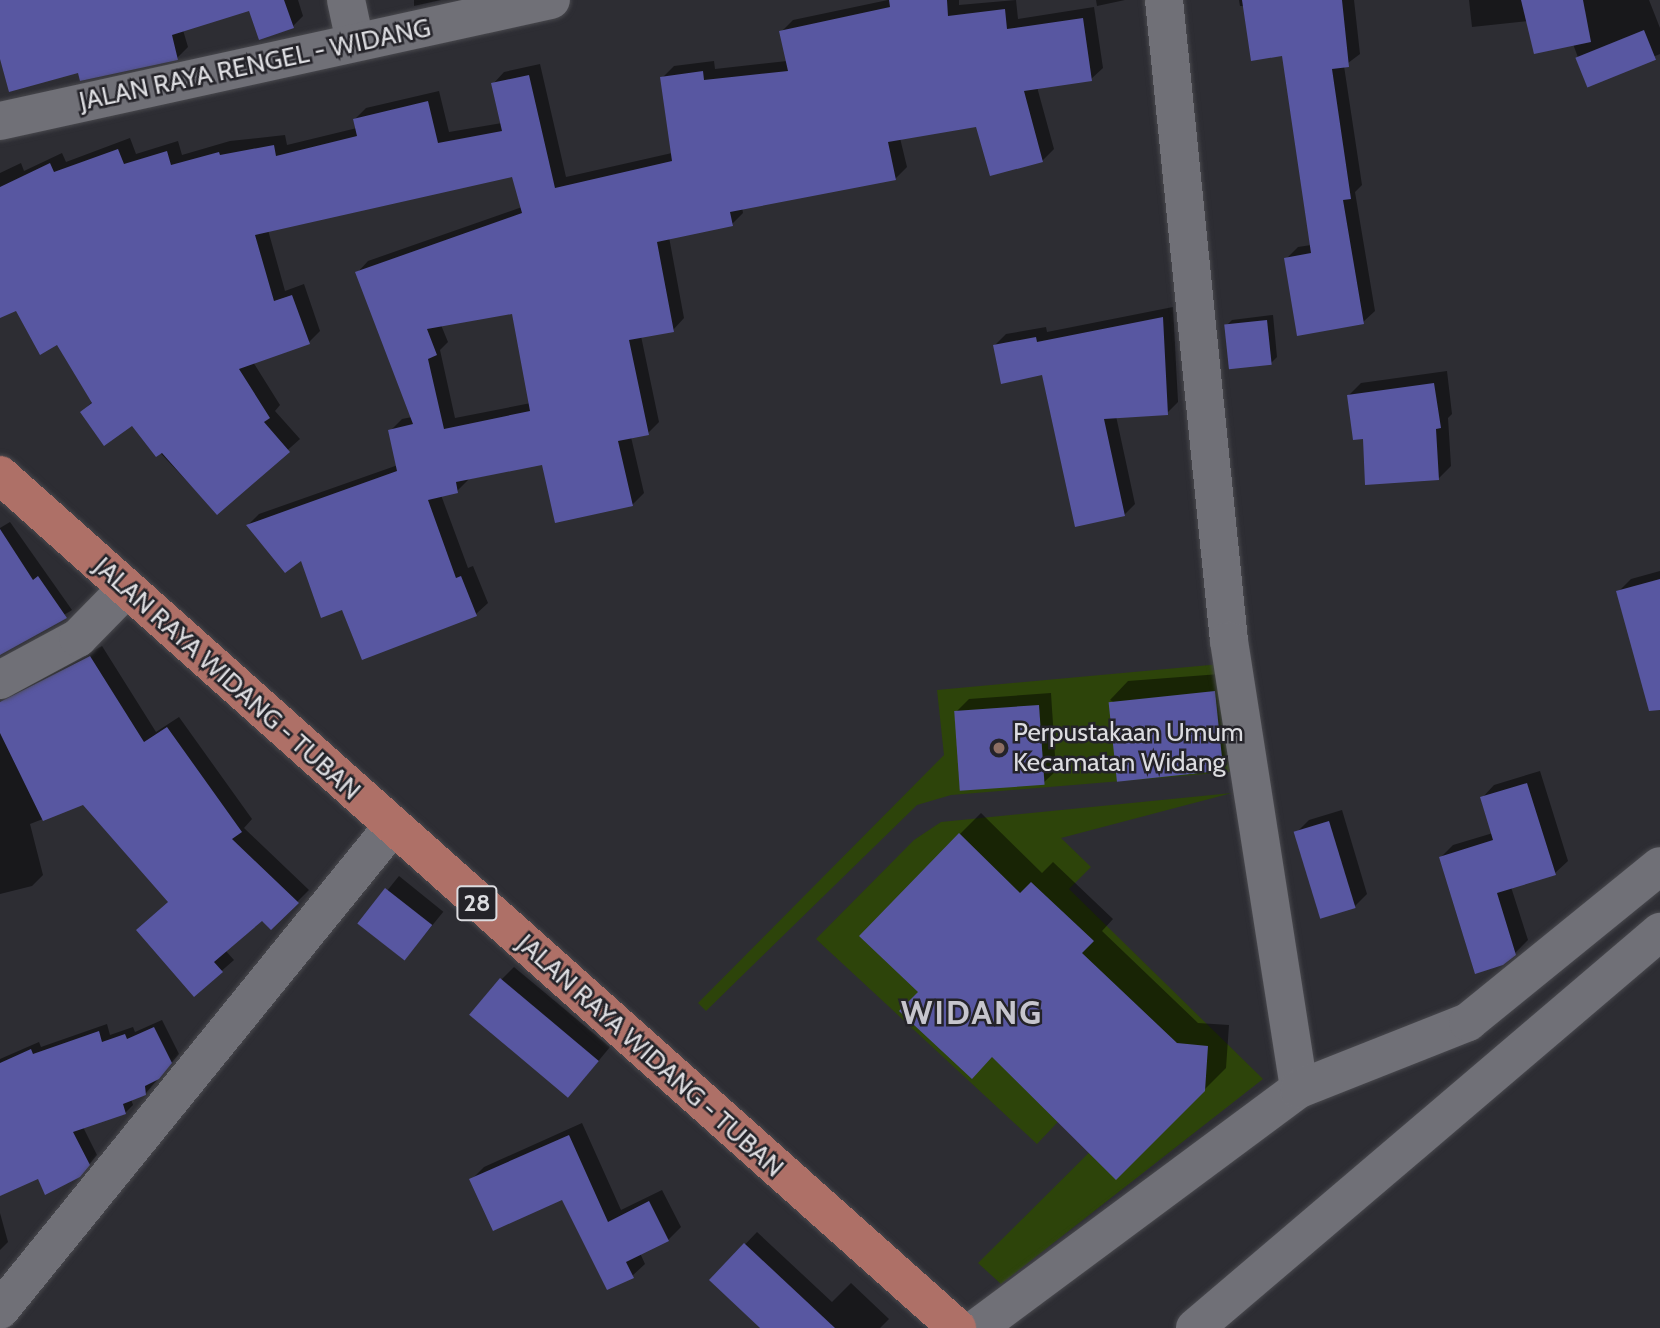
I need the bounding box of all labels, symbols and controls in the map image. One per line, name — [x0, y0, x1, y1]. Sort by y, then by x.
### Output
street label: JALAN RAYA RENGEL - WIDANG — [76, 12, 434, 118]
street label: JALAN RAYA WIDANG - TUBAN — [87, 551, 367, 807]
place label: Perpustakaan Umum Kecamatan Widang — [1013, 717, 1244, 778]
marker: Perpustakaan Umum Kecamatan Widang — [991, 740, 1007, 756]
road number: 28 — [456, 882, 498, 923]
street label: JALAN RAYA WIDANG - TUBAN — [510, 928, 790, 1184]
district label: WIDANG — [902, 993, 1042, 1033]

